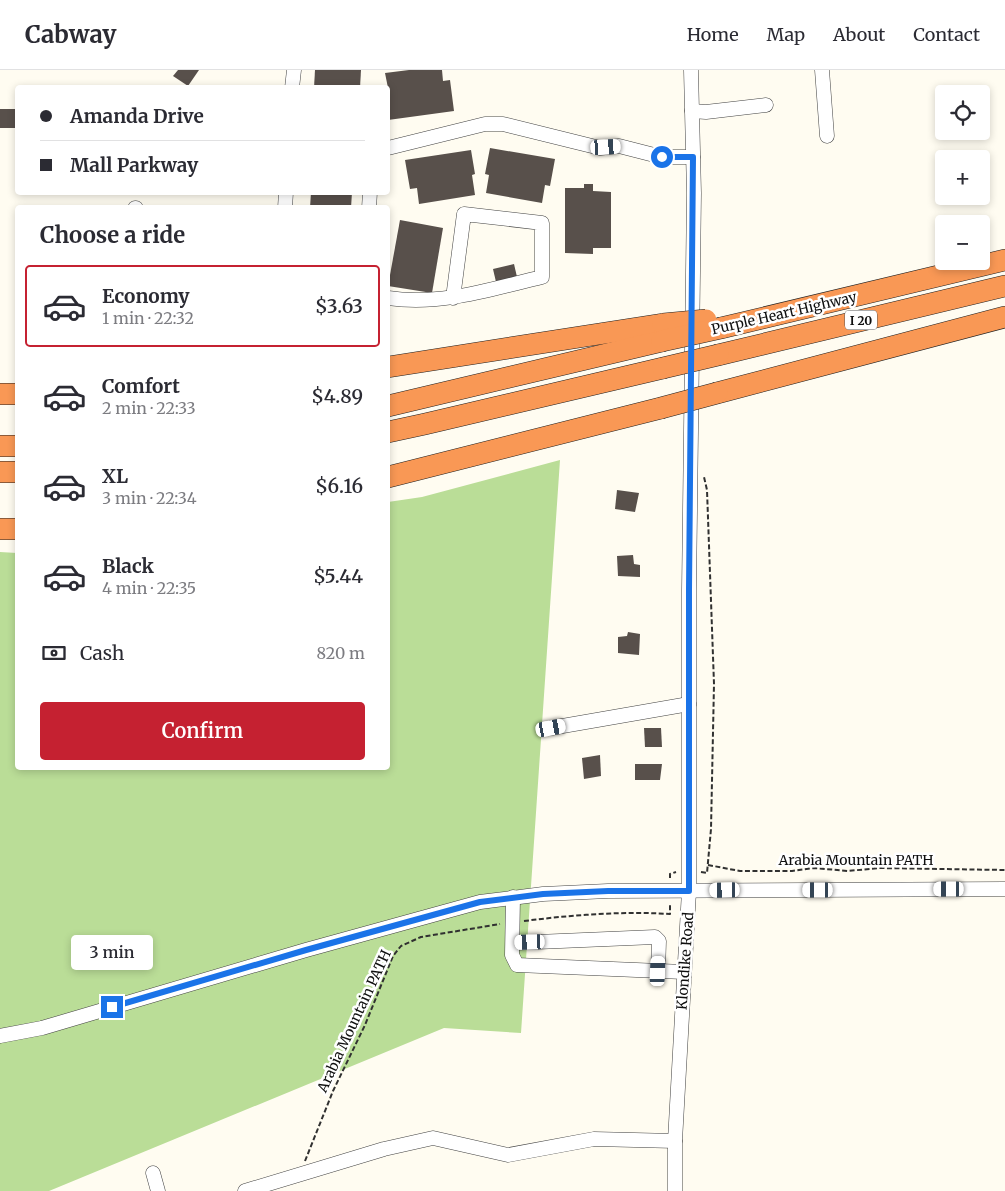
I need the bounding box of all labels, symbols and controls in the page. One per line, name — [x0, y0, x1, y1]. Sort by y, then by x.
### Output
text: Cabway — [25, 19, 117, 50]
text: Home — [687, 23, 739, 46]
text: Map — [767, 23, 805, 46]
text: About — [833, 23, 885, 46]
text: Contact — [913, 23, 980, 46]
map controls — [935, 85, 990, 270]
button: locate — [935, 85, 990, 140]
text: Amanda Drive — [70, 104, 204, 128]
car — [590, 139, 621, 155]
route start — [651, 146, 673, 168]
button: + — [935, 150, 990, 205]
text: Mall Parkway — [70, 153, 198, 177]
button: − — [935, 215, 990, 270]
text: Choose a ride — [40, 221, 185, 249]
icon: car — [42, 284, 87, 329]
text: Economy — [102, 284, 190, 308]
street label: Purple Heart Highway — [710, 287, 859, 338]
text: $3.63 — [315, 294, 363, 318]
text: 1 min · 22:32 — [102, 308, 194, 328]
road number: I 20 — [845, 310, 877, 330]
icon: car — [42, 374, 87, 419]
text: Comfort — [102, 374, 180, 398]
text: $4.89 — [311, 384, 363, 408]
text: 2 min · 22:33 — [102, 398, 196, 418]
icon: car — [42, 464, 87, 509]
text: XL — [102, 464, 128, 488]
text: $6.16 — [315, 474, 363, 498]
text: 3 min · 22:34 — [102, 488, 197, 508]
icon: car — [42, 554, 87, 599]
text: Black — [102, 554, 154, 578]
text: $5.44 — [313, 564, 363, 588]
text: 4 min · 22:35 — [102, 578, 196, 598]
icon: cash — [40, 639, 68, 667]
text: Cash — [80, 641, 124, 665]
text: 820 m — [317, 643, 365, 663]
button: Confirm — [40, 702, 365, 760]
car — [534, 718, 567, 738]
street label: Arabia Mountain PATH — [777, 851, 934, 869]
car — [709, 882, 740, 898]
car — [934, 882, 964, 897]
car — [803, 883, 833, 898]
street label: Klondike Road — [673, 911, 697, 1011]
callout: 3 min — [71, 934, 153, 970]
car — [514, 934, 545, 950]
text: 3 min — [90, 942, 134, 962]
street label: Arabia Mountain PATH — [313, 947, 395, 1096]
car — [649, 956, 666, 986]
route end — [101, 996, 123, 1018]

